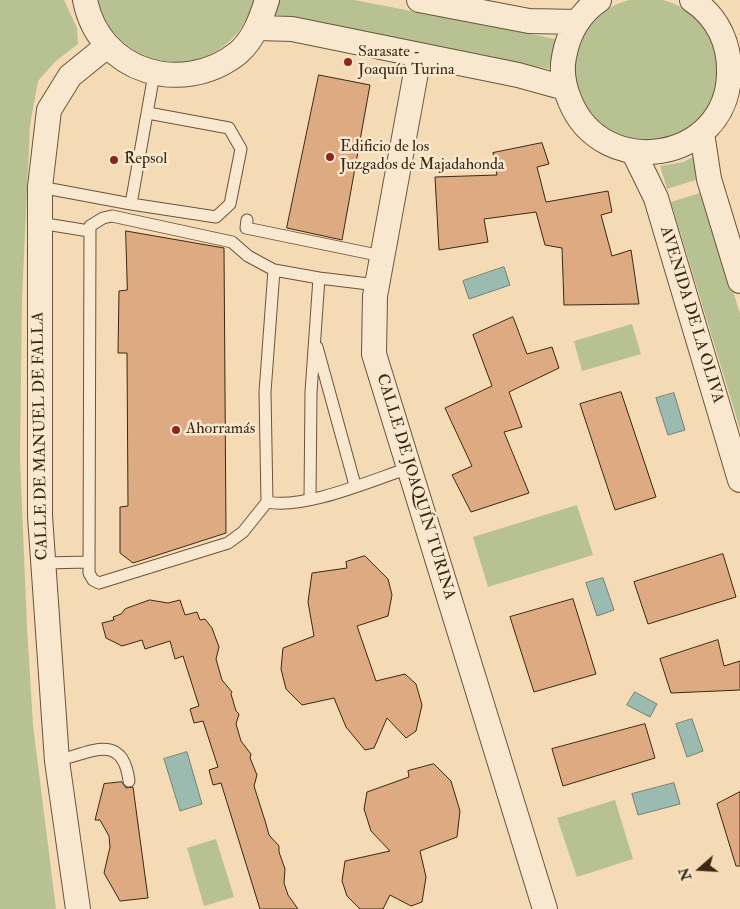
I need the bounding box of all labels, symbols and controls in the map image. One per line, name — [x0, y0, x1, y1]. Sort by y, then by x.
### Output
place label: Sarasate - Joaquín Turina — [358, 43, 455, 81]
marker: Sarasate - Joaquín Turina — [342, 56, 354, 68]
place label: Edificio de los Juzgados de Majadahonda — [340, 138, 504, 176]
place label: Repsol — [124, 150, 167, 170]
marker: Edificio de los Juzgados de Majadahonda — [324, 151, 336, 163]
marker: Repsol — [108, 154, 120, 166]
street label: AVENIDA DE LA OLIVA — [655, 224, 727, 406]
street label: CALLE DE MANUEL DE FALLA — [29, 312, 53, 560]
street label: CALLE DE JOAQUÍN TURINA — [371, 372, 459, 602]
place label: Ahorramás — [186, 420, 255, 440]
marker: Ahorramás — [170, 424, 182, 436]
north arrow — [675, 844, 725, 894]
text: N — [675, 865, 695, 883]

